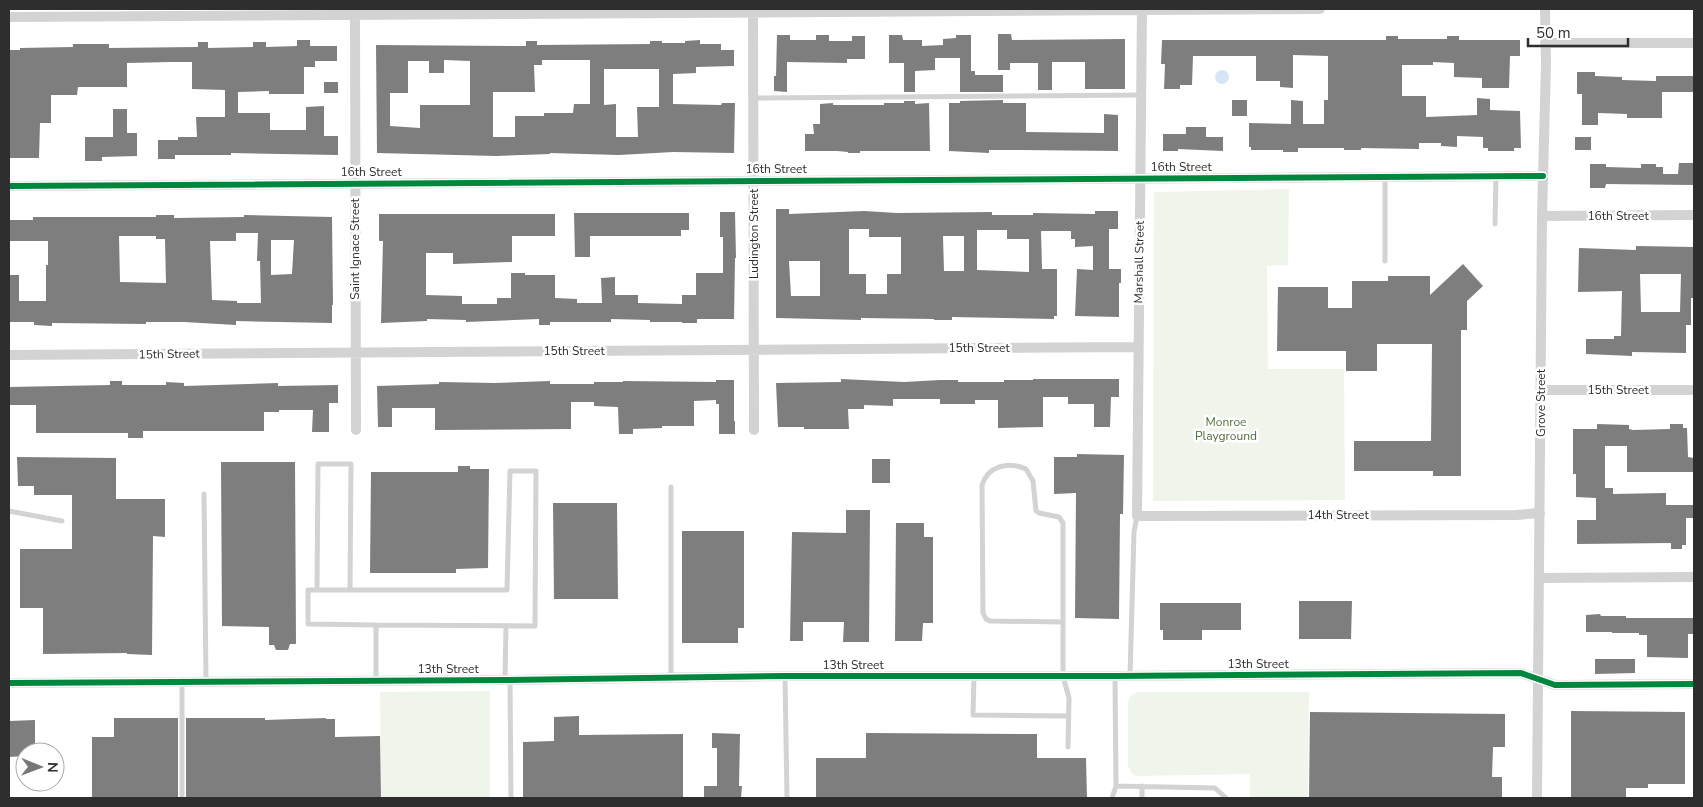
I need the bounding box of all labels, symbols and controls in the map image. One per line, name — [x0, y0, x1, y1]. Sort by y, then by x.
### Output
scale bar — [1528, 15, 1628, 47]
text: 50 m — [1536, 23, 1571, 43]
street label: 16th Street — [1150, 159, 1212, 175]
street label: 16th Street — [745, 161, 807, 177]
street label: 16th Street — [340, 164, 402, 180]
street label: Ludington Street — [746, 188, 762, 279]
street label: Saint Ignace Street — [347, 197, 363, 300]
street label: 16th Street — [1587, 208, 1649, 224]
street label: Marshall Street — [1130, 220, 1148, 304]
street label: 15th Street — [948, 340, 1010, 356]
street label: 15th Street — [543, 343, 605, 359]
street label: 15th Street — [138, 345, 201, 363]
street label: Grove Street — [1533, 368, 1549, 437]
street label: 15th Street — [1587, 382, 1649, 398]
park label: Monroe Playground — [1195, 414, 1257, 444]
street label: 14th Street — [1307, 507, 1369, 523]
street label: 13th Street — [1227, 656, 1289, 672]
street label: 13th Street — [822, 657, 884, 673]
street label: 13th Street — [417, 661, 479, 677]
north arrow — [15, 742, 65, 792]
text: N — [43, 762, 62, 773]

